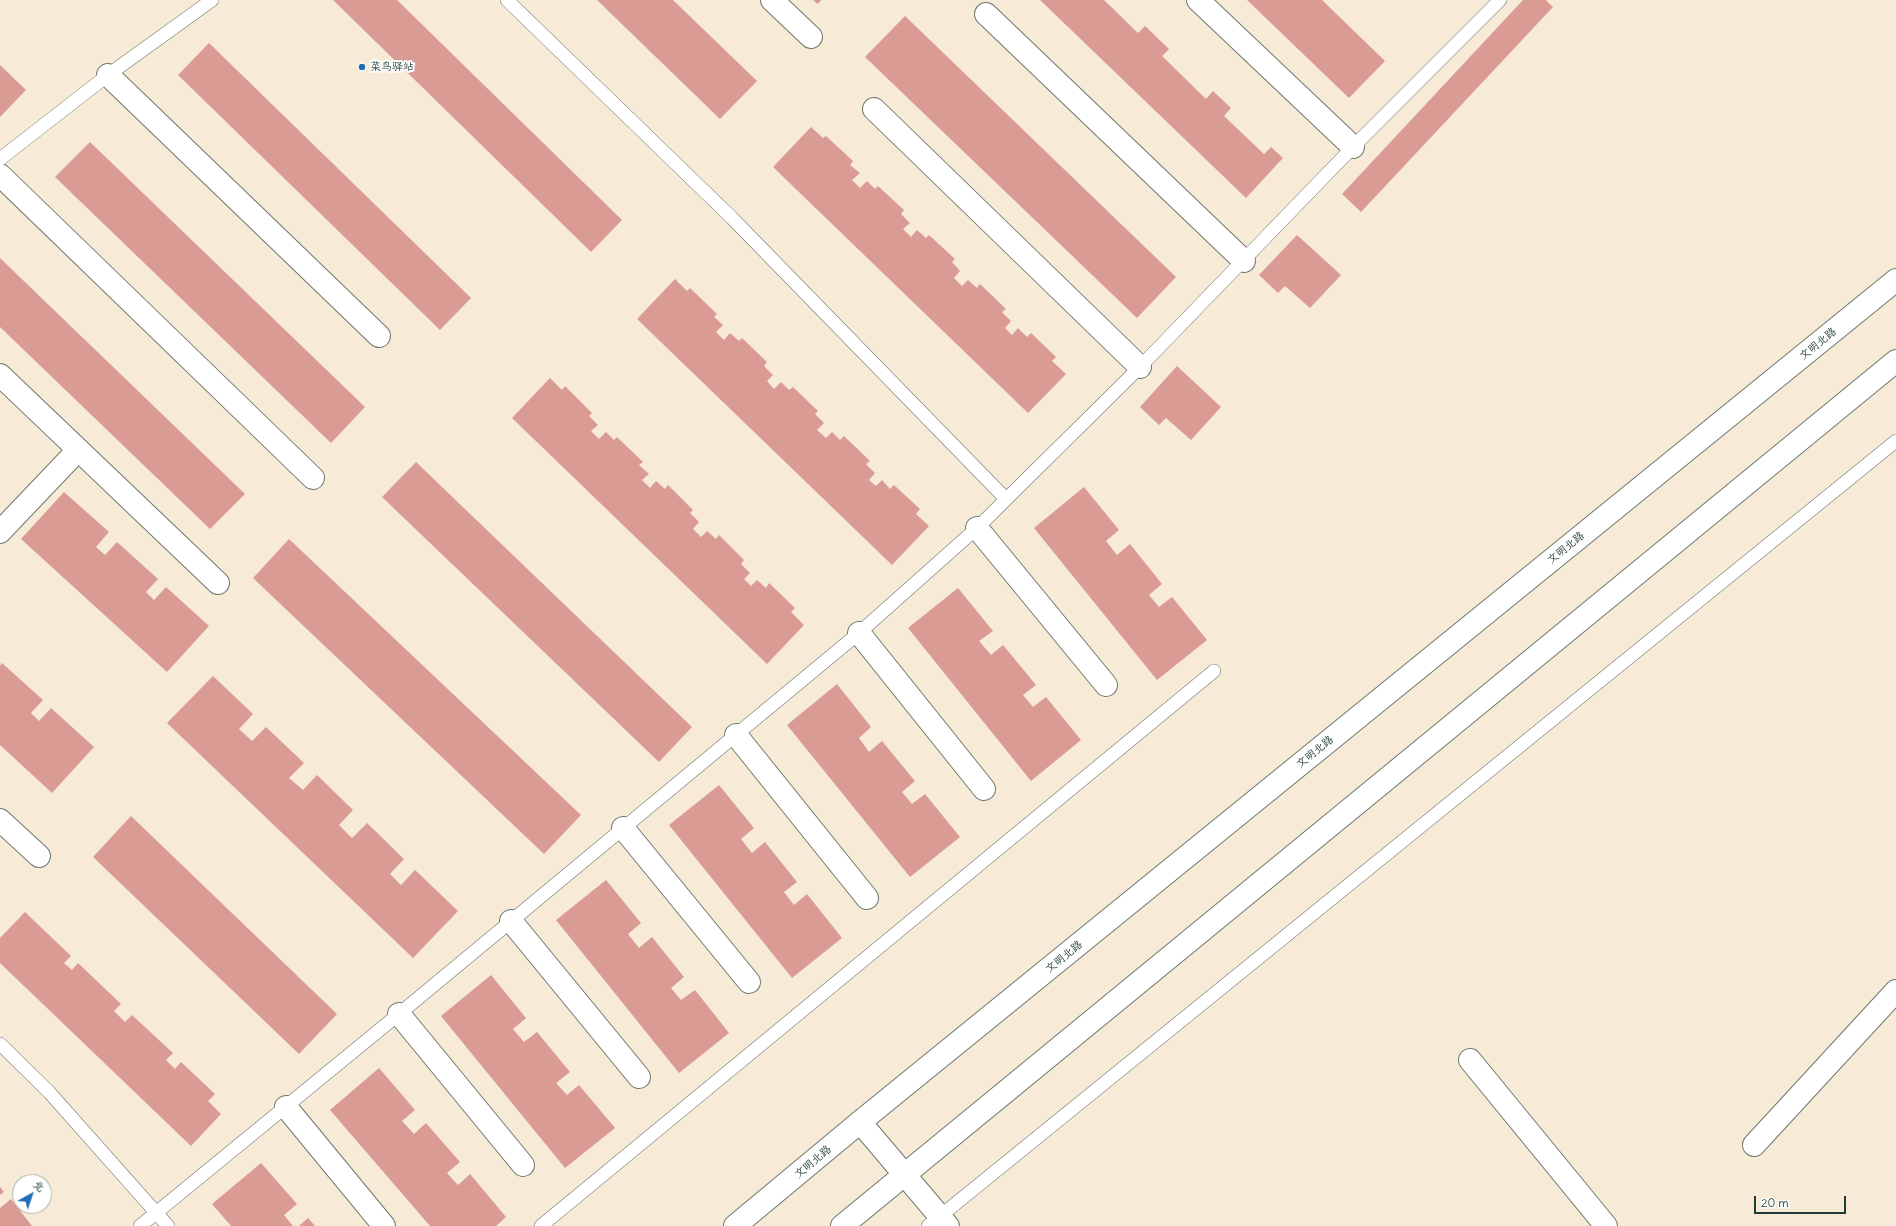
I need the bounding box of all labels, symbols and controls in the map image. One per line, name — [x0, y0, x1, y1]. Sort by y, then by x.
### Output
place label: 菜鸟驿站 — [370, 60, 414, 74]
marker: 菜鸟驿站 — [357, 62, 367, 72]
street label: 文明北路 — [1797, 325, 1839, 363]
street label: 文明北路 — [1545, 529, 1587, 567]
street label: 文明北路 — [1294, 733, 1336, 771]
street label: 文明北路 — [1043, 938, 1085, 976]
street label: 文明北路 — [792, 1143, 834, 1181]
north arrow — [12, 1174, 52, 1214]
text: 北 — [30, 1177, 48, 1194]
scale bar — [1756, 1188, 1848, 1214]
text: 20 m — [1761, 1195, 1789, 1210]

